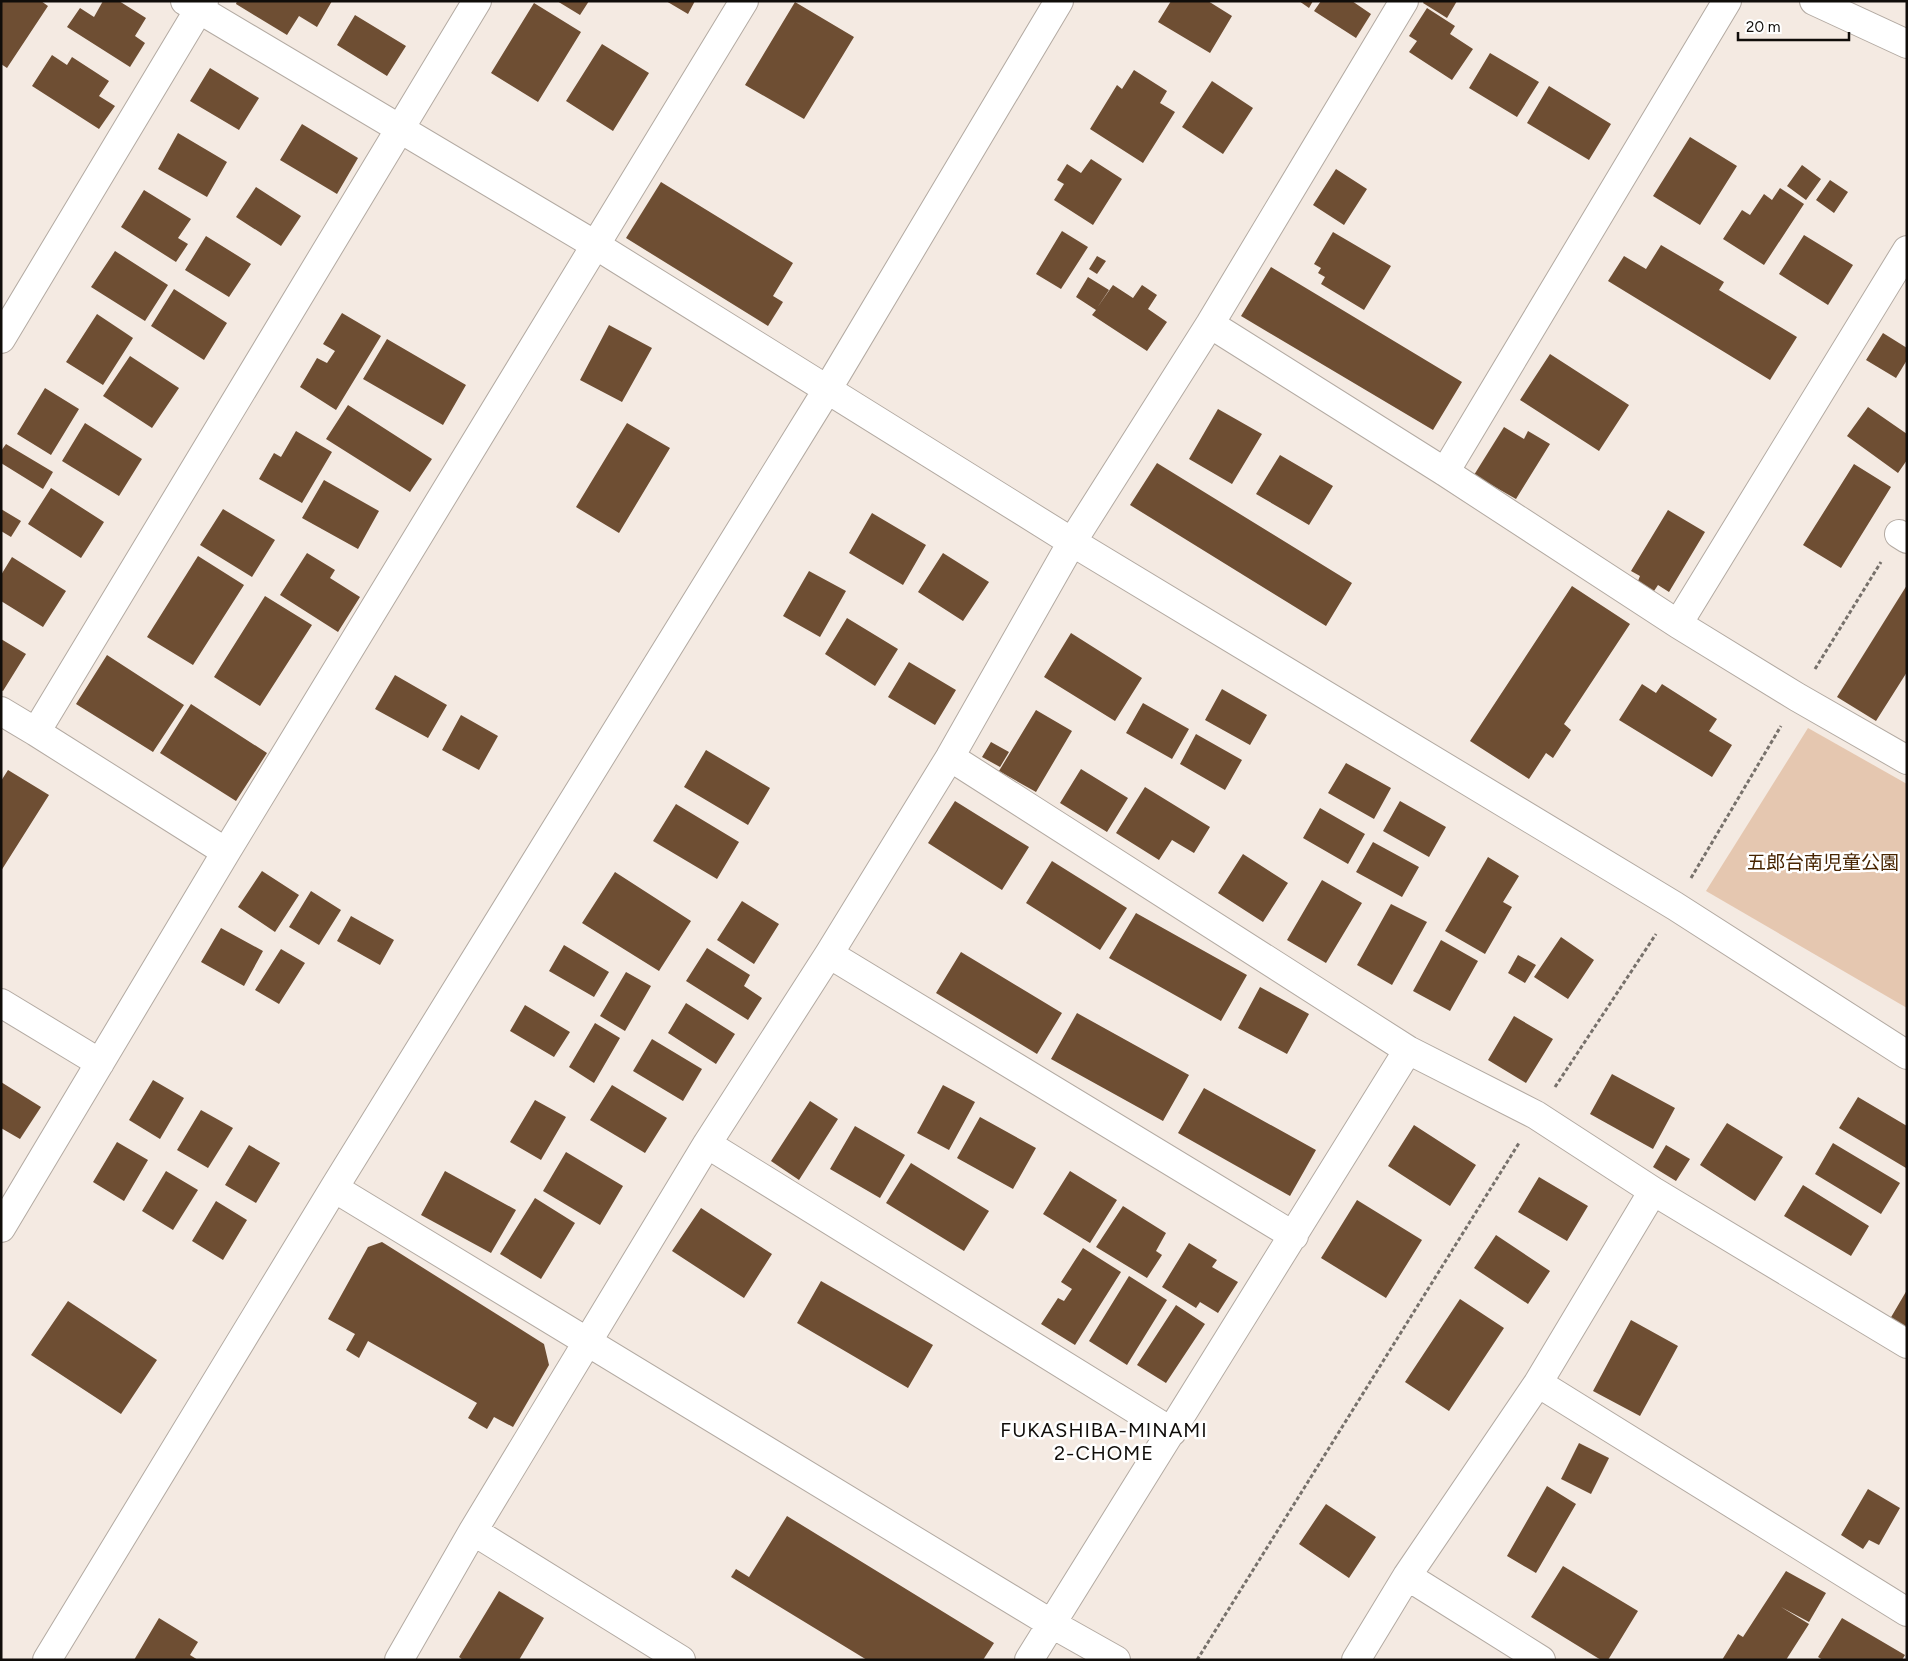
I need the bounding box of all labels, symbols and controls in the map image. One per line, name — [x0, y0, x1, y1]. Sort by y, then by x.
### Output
scale bar — [1738, 10, 1849, 42]
text: 20 m — [1746, 18, 1780, 36]
park label: 五郎台南児童公園 — [1747, 851, 1899, 874]
district label: FUKASHIBA-MINAMI 2-CHOME — [1000, 1418, 1208, 1465]

